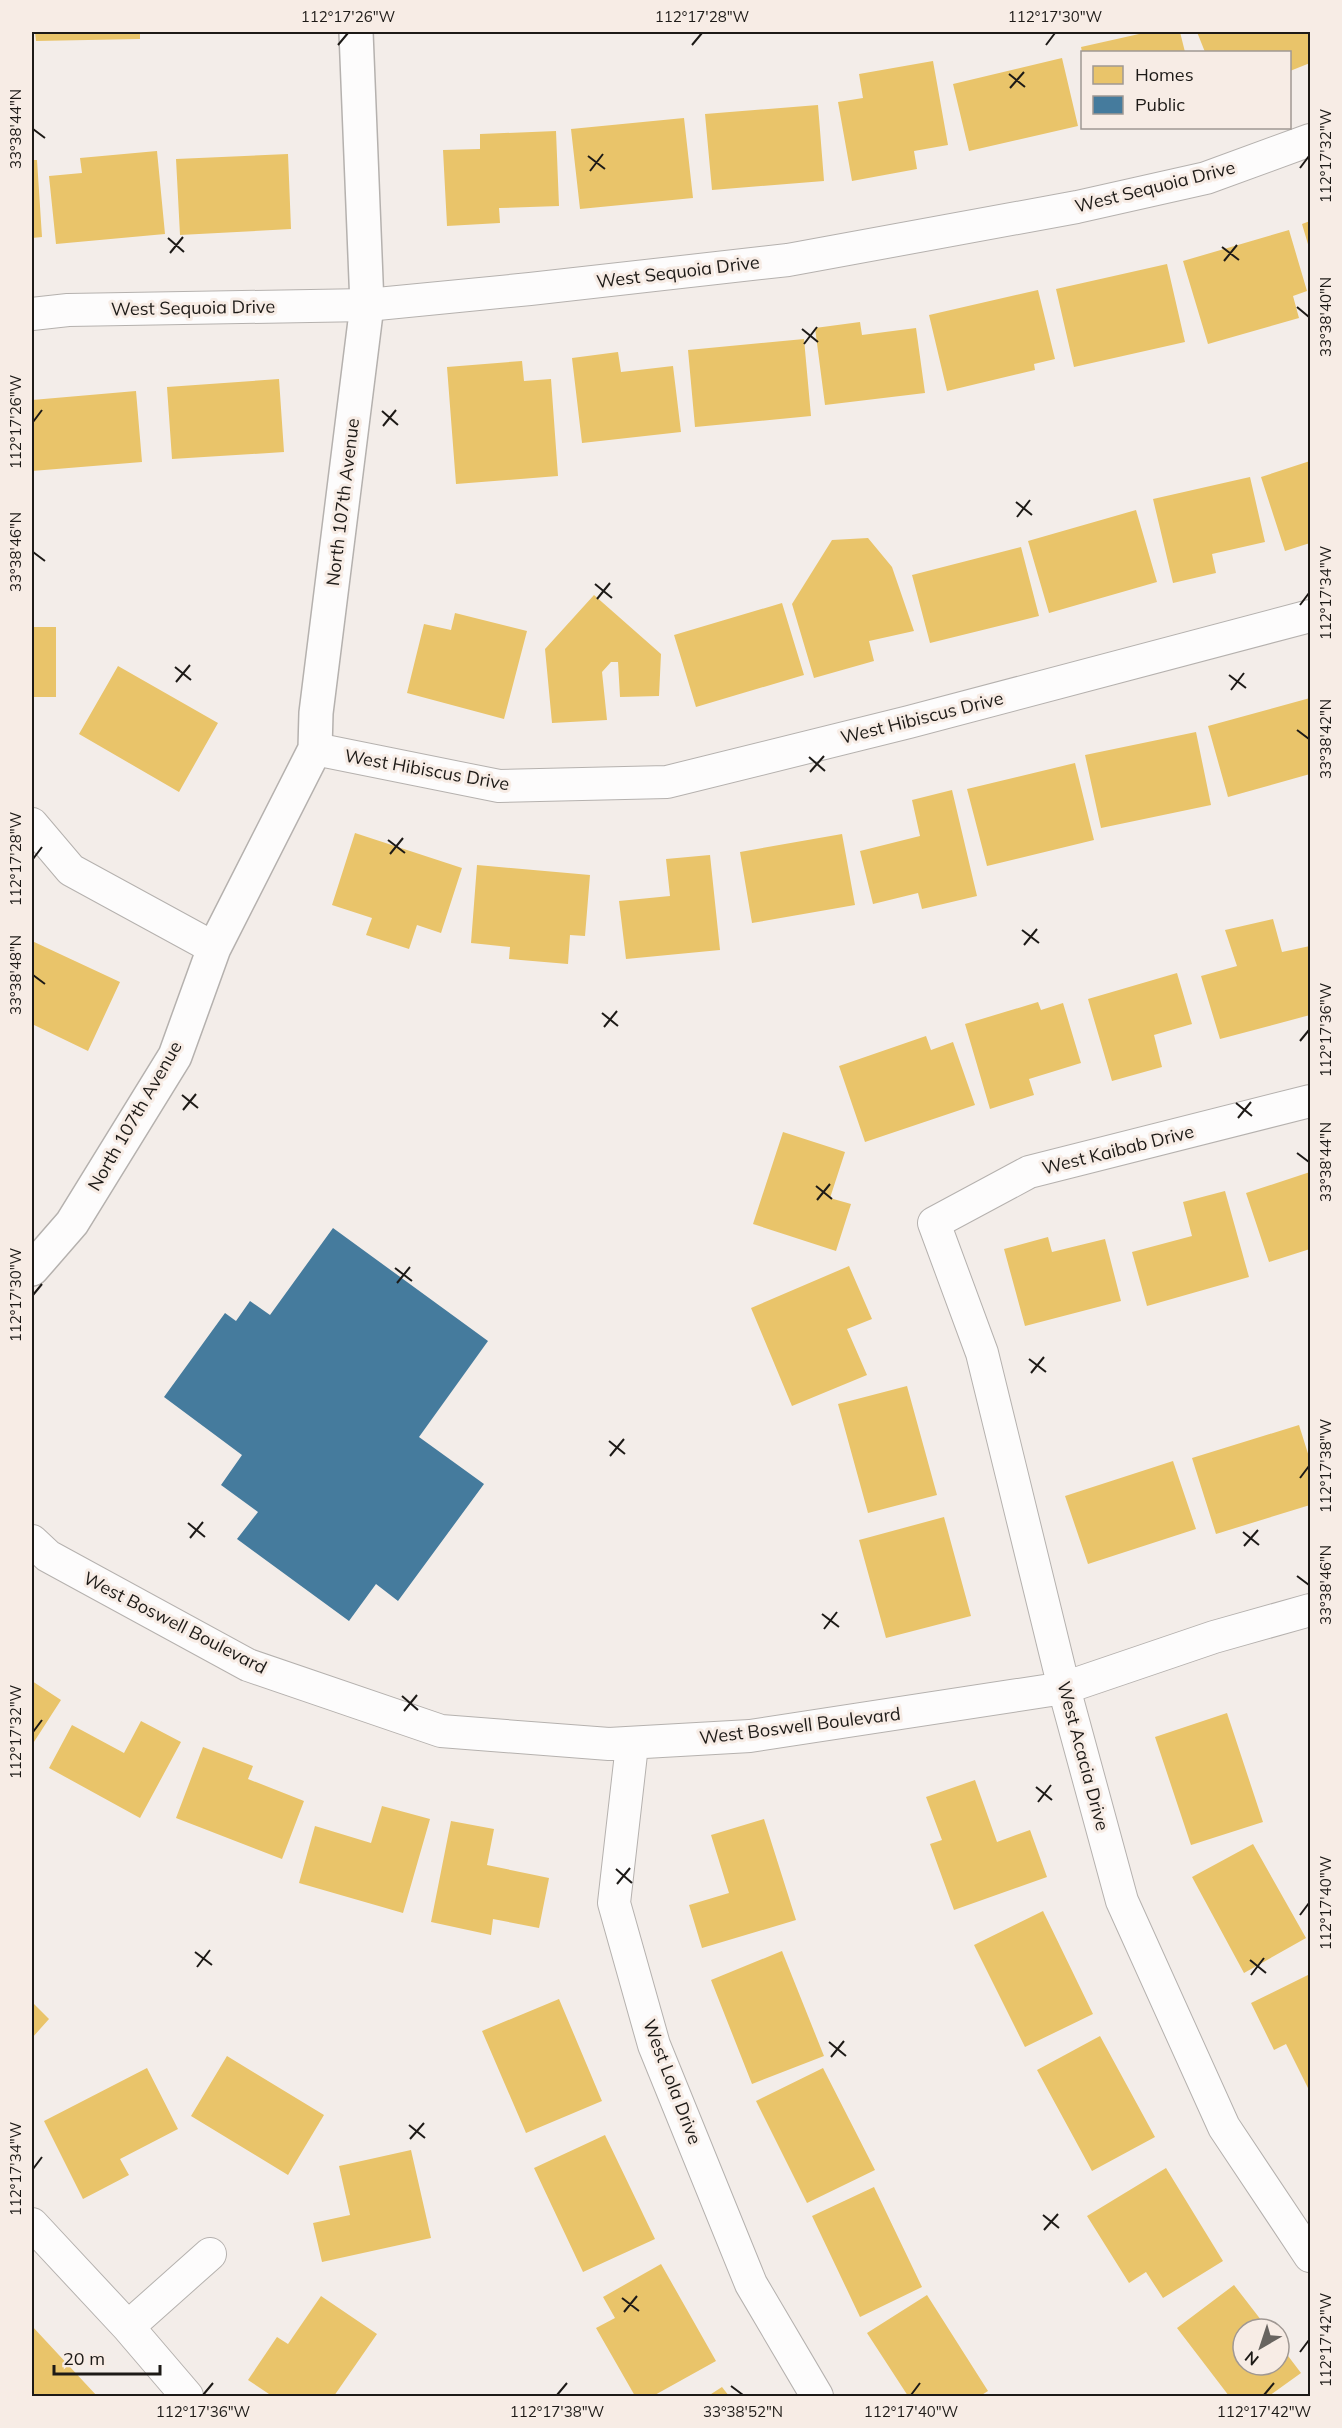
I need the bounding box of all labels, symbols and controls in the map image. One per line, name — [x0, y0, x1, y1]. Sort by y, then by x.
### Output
text: 112°17'26"W — [301, 7, 396, 26]
text: 112°17'28"W — [655, 7, 750, 26]
text: 112°17'30"W — [1008, 7, 1103, 26]
legend — [1081, 51, 1291, 129]
text: Homes — [1135, 63, 1194, 86]
text: 33°38'44"N — [6, 89, 25, 169]
text: Public — [1135, 93, 1185, 116]
text: 112°17'32"W — [1316, 108, 1335, 203]
street label: West Sequoia Drive — [1072, 155, 1237, 218]
street label: West Sequoia Drive — [595, 250, 761, 293]
text: 33°38'40"N — [1316, 277, 1335, 357]
street label: West Sequoia Drive — [111, 295, 275, 320]
text: 112°17'26"W — [6, 374, 25, 469]
street label: North 107th Avenue — [321, 417, 364, 587]
text: 33°38'46"N — [6, 512, 25, 592]
text: 112°17'34"W — [1316, 545, 1335, 640]
street label: West Hibiscus Drive — [838, 686, 1006, 749]
text: 33°38'42"N — [1316, 699, 1335, 779]
street label: West Hibiscus Drive — [343, 744, 511, 795]
text: 112°17'28"W — [6, 811, 25, 906]
text: 33°38'48"N — [6, 935, 25, 1015]
text: 112°17'36"W — [1316, 982, 1335, 1077]
street label: North 107th Avenue — [82, 1037, 187, 1195]
street label: West Kaibab Drive — [1040, 1120, 1196, 1180]
text: 33°38'44"N — [1316, 1122, 1335, 1202]
text: 112°17'30"W — [6, 1247, 25, 1342]
text: 112°17'38"W — [1316, 1418, 1335, 1513]
text: 33°38'46"N — [1316, 1545, 1335, 1625]
street label: West Boswell Boulevard — [80, 1566, 271, 1679]
street label: West Acacia Drive — [1053, 1679, 1114, 1833]
text: 112°17'32"W — [6, 1684, 25, 1779]
street label: West Boswell Boulevard — [698, 1702, 902, 1749]
text: 112°17'40"W — [1316, 1855, 1335, 1950]
street label: West Lola Drive — [638, 2016, 707, 2147]
text: 112°17'34"W — [6, 2121, 25, 2216]
text: 112°17'42"W — [1316, 2292, 1335, 2387]
north arrow — [1231, 2317, 1291, 2377]
scale bar — [54, 2338, 160, 2376]
text: 20 m — [63, 2347, 105, 2370]
text: N — [1241, 2347, 1263, 2370]
text: 112°17'36"W — [156, 2402, 251, 2421]
text: 112°17'38"W — [510, 2402, 605, 2421]
text: 33°38'52"N — [703, 2402, 783, 2421]
text: 112°17'40"W — [864, 2402, 959, 2421]
text: 112°17'42"W — [1217, 2402, 1312, 2421]

